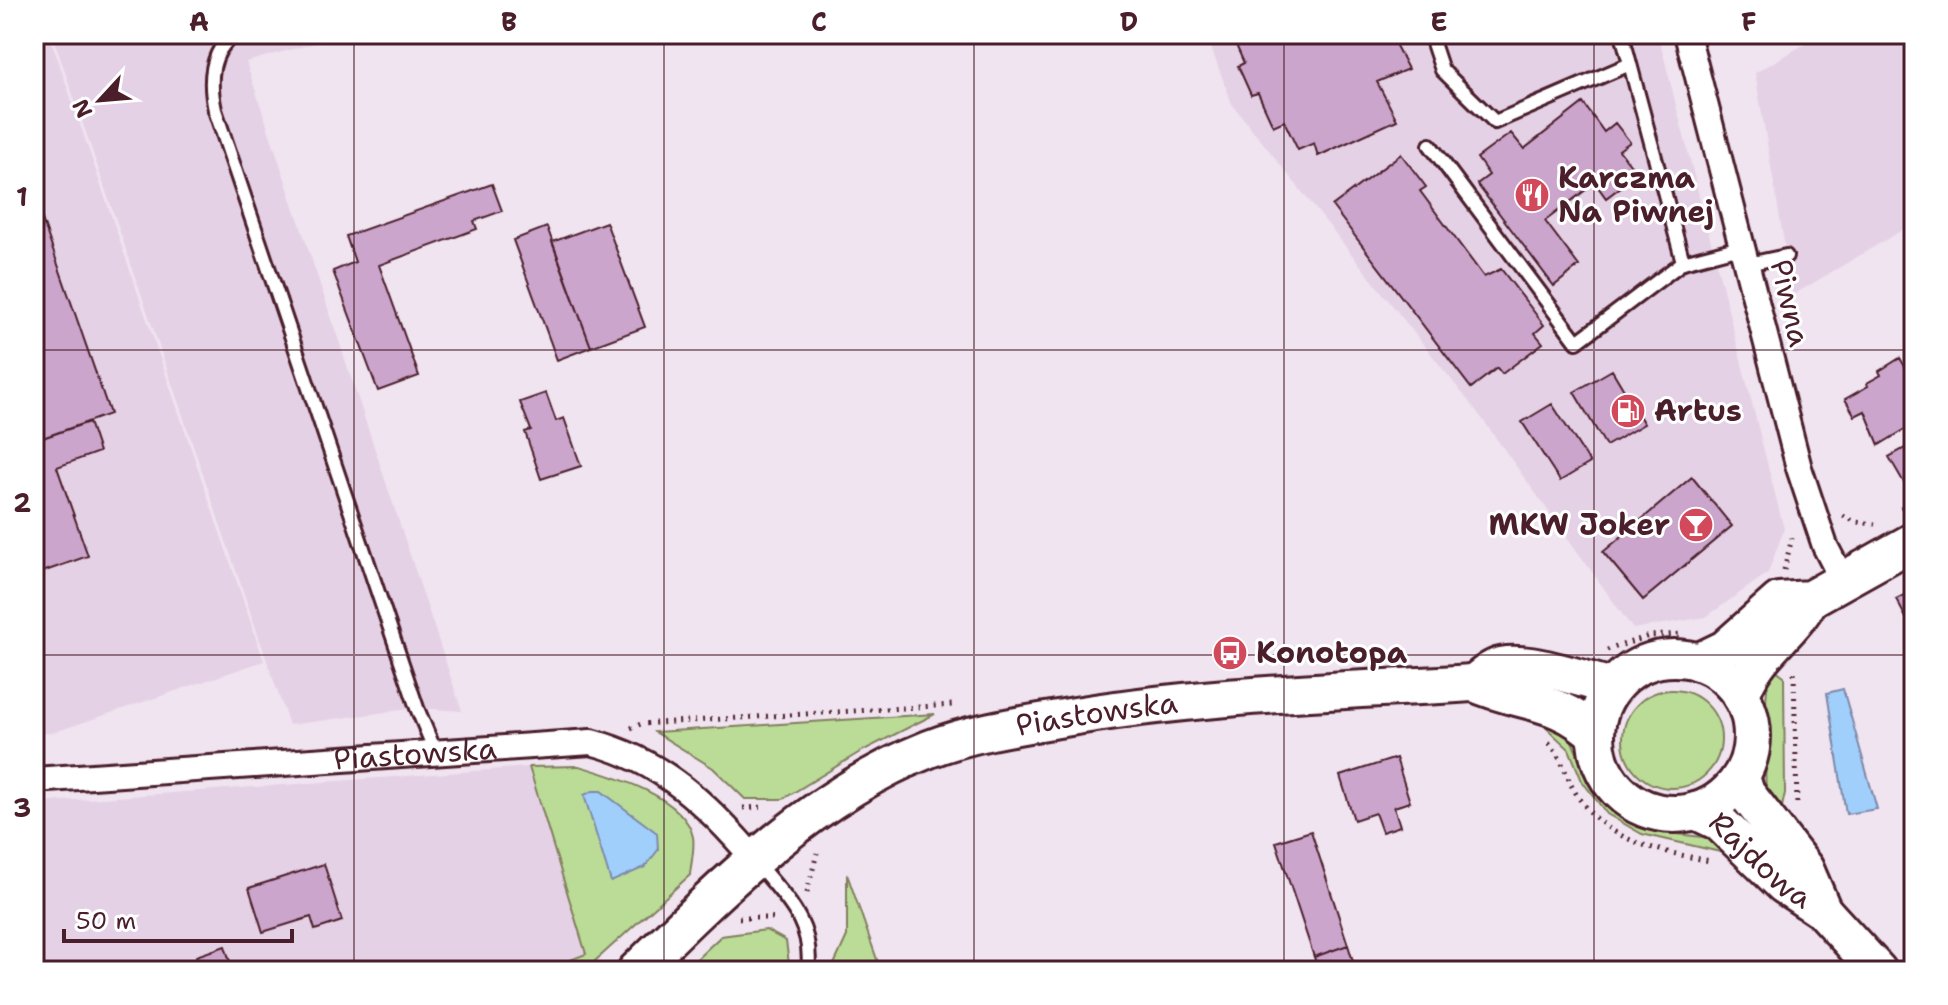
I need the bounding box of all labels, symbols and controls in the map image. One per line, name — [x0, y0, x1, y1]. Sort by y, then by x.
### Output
text: A — [189, 4, 209, 39]
text: B — [501, 4, 517, 39]
text: C — [811, 4, 827, 39]
text: D — [1120, 4, 1138, 39]
text: E — [1430, 4, 1448, 39]
text: F — [1741, 4, 1757, 39]
north arrow — [60, 60, 140, 140]
text: N — [66, 94, 99, 123]
place label: Karczma Na Piwnej — [1558, 157, 1714, 232]
restaurant icon: Karczma Na Piwnej — [1513, 176, 1551, 214]
text: 1 — [16, 179, 28, 214]
street label: Piwna — [1761, 255, 1820, 351]
place label: Artus — [1654, 390, 1742, 431]
fuel station icon: Artus — [1609, 392, 1647, 430]
text: 2 — [13, 485, 31, 520]
place label: MKW Joker — [1489, 504, 1670, 545]
bar icon: MKW Joker — [1677, 506, 1715, 544]
place label: Konotopa — [1256, 632, 1408, 673]
bus stop icon: Konotopa — [1211, 634, 1249, 672]
street label: Piastowska — [1012, 682, 1180, 746]
street label: Piastowska — [332, 727, 498, 780]
text: 3 — [13, 790, 31, 825]
street label: Rajdowa — [1700, 802, 1820, 918]
scale bar — [64, 893, 292, 943]
text: 50 m — [76, 905, 136, 937]

